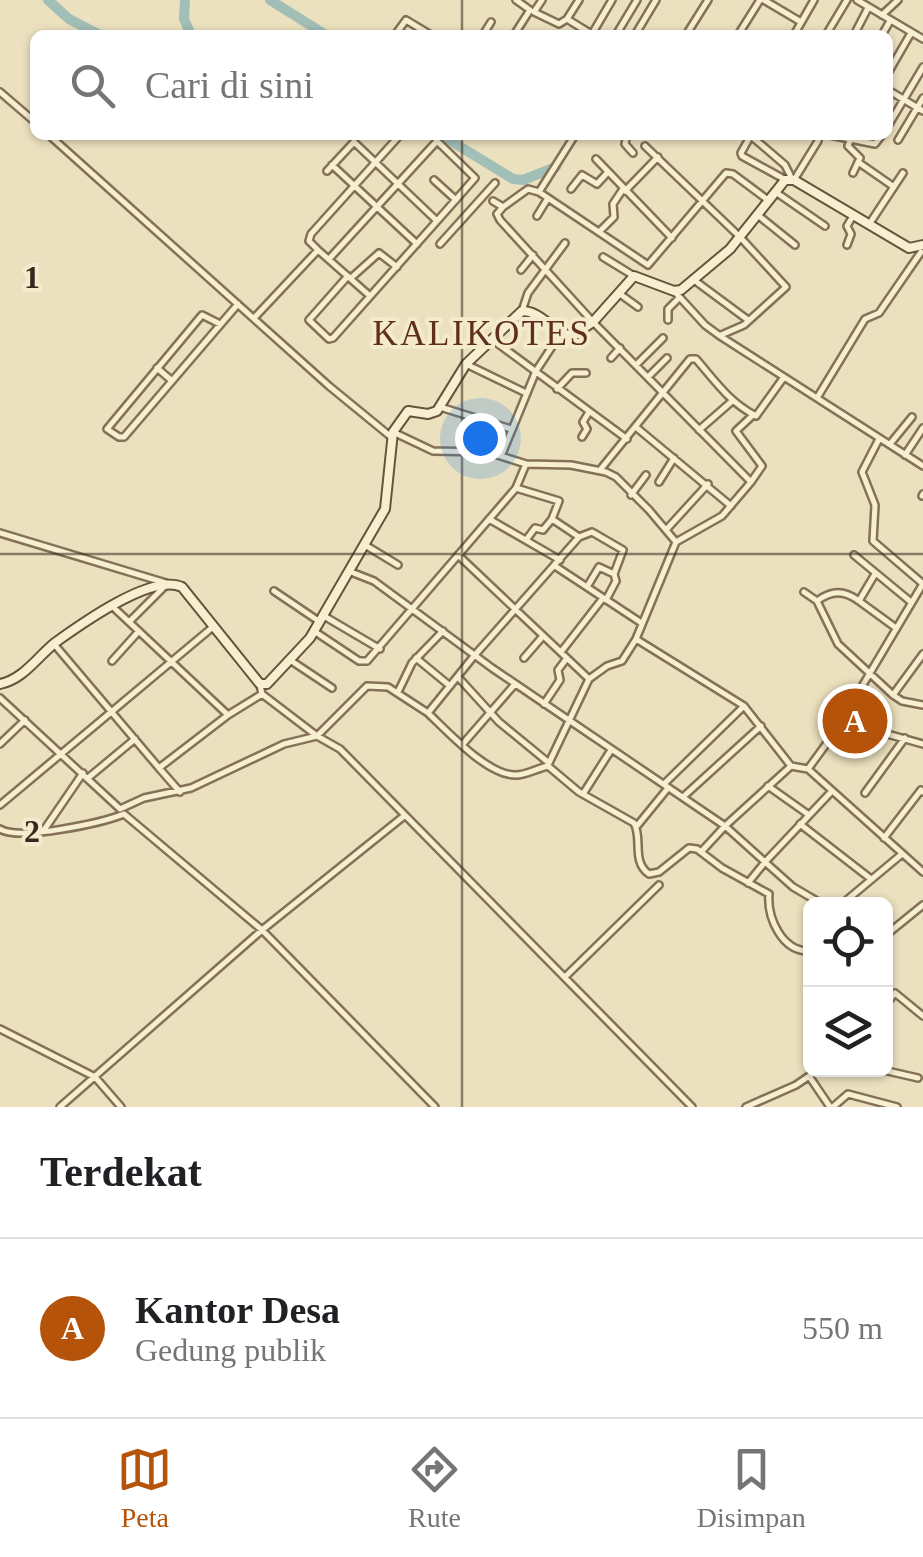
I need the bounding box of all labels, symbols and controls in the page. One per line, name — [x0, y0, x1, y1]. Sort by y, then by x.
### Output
search box — [30, 30, 893, 140]
icon: search — [65, 58, 120, 113]
text: Cari di sini — [145, 64, 314, 106]
text: 1 — [24, 259, 40, 295]
district label: KALIKOTES — [373, 314, 591, 353]
your location — [455, 413, 506, 464]
pin: A — [822, 684, 888, 758]
text: 2 — [24, 813, 40, 849]
map controls — [803, 897, 893, 1077]
button: locate — [803, 897, 893, 987]
button: layers — [803, 987, 893, 1077]
text: Terdekat — [40, 1149, 202, 1195]
text: Kantor Desa — [135, 1289, 340, 1331]
text: A — [61, 1310, 84, 1346]
text: 550 m — [802, 1310, 883, 1346]
text: Gedung publik — [135, 1332, 326, 1368]
tab: Peta — [117, 1442, 172, 1534]
tab: Rute — [407, 1442, 462, 1534]
tab: Disimpan — [697, 1442, 806, 1534]

